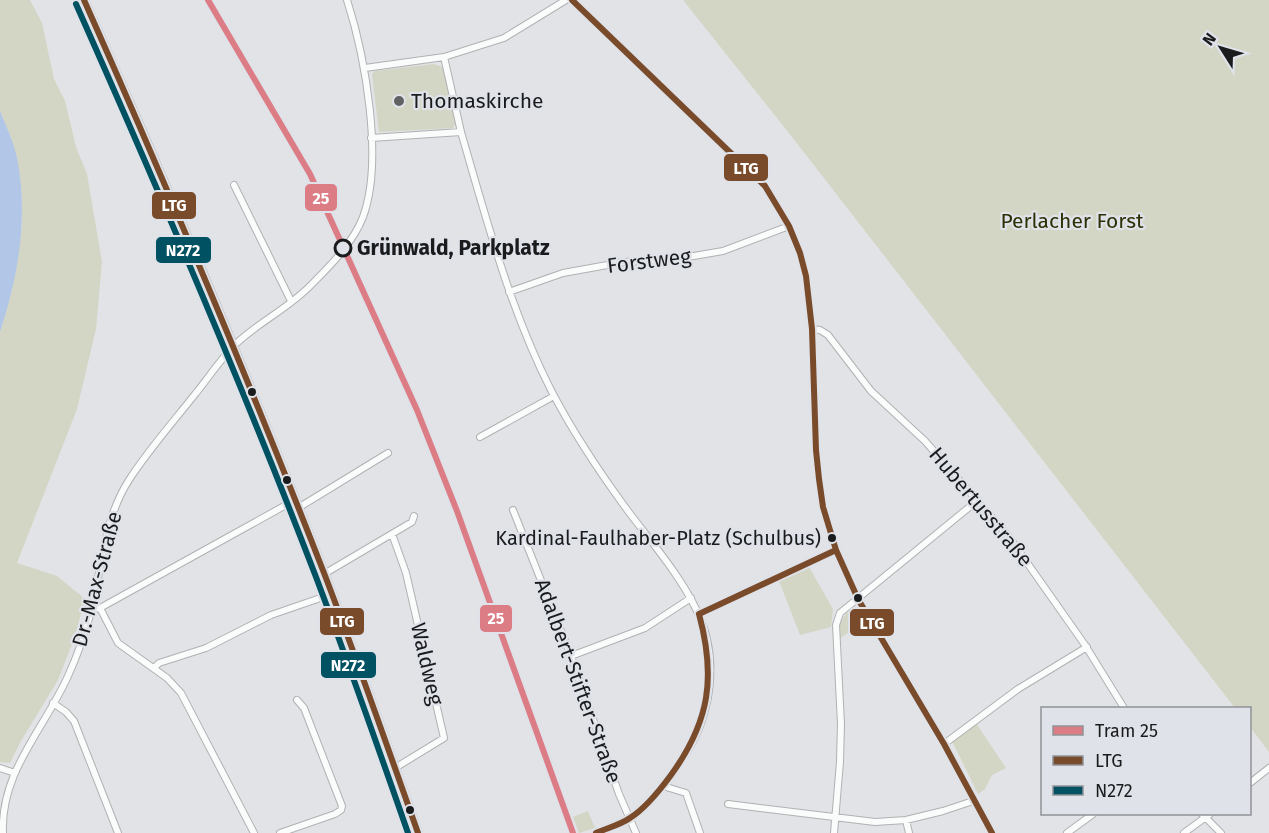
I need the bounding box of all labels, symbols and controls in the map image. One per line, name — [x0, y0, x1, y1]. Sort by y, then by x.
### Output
north arrow — [1191, 18, 1251, 78]
text: N — [1199, 29, 1220, 49]
place label: Thomaskirche — [411, 88, 543, 114]
marker: Thomaskirche — [392, 94, 406, 108]
line badge: LTG — [723, 153, 769, 182]
text: LTG — [733, 159, 759, 178]
line badge: 25 — [304, 183, 338, 212]
text: 25 — [313, 189, 330, 208]
line badge: LTG — [151, 191, 197, 220]
text: LTG — [161, 196, 187, 215]
park label: Perlacher Forst — [1000, 208, 1144, 234]
place label: Grünwald, Parkplatz — [357, 235, 550, 261]
line badge: N272 — [155, 236, 212, 264]
marker: Grünwald, Parkplatz — [334, 239, 352, 257]
text: N272 — [166, 241, 200, 260]
street label: Forstweg — [606, 243, 693, 279]
unlabelled marker — [246, 386, 258, 398]
street label: Hubertusstraße — [923, 442, 1039, 572]
unlabelled marker — [281, 474, 293, 486]
street label: Dr.-Max-Straße — [66, 509, 128, 649]
place label: Kardinal-Faulhaber-Platz (Schulbus) — [495, 526, 821, 550]
marker: Kardinal-Faulhaber-Platz (Schulbus) — [826, 532, 838, 544]
street label: Adalbert-Stifter-Straße — [529, 575, 627, 787]
unlabelled marker — [852, 592, 864, 604]
line badge: 25 — [479, 604, 513, 633]
line badge: LTG — [319, 607, 365, 636]
line badge: LTG — [849, 608, 895, 637]
text: 25 — [488, 609, 505, 628]
text: LTG — [329, 612, 355, 631]
text: LTG — [859, 614, 885, 633]
street label: Waldweg — [405, 620, 449, 708]
line badge: N272 — [320, 651, 377, 679]
text: N272 — [331, 656, 365, 675]
legend — [1041, 707, 1251, 815]
text: Tram 25 — [1095, 720, 1158, 742]
text: LTG — [1095, 750, 1123, 772]
text: N272 — [1095, 780, 1133, 802]
unlabelled marker — [404, 804, 416, 816]

